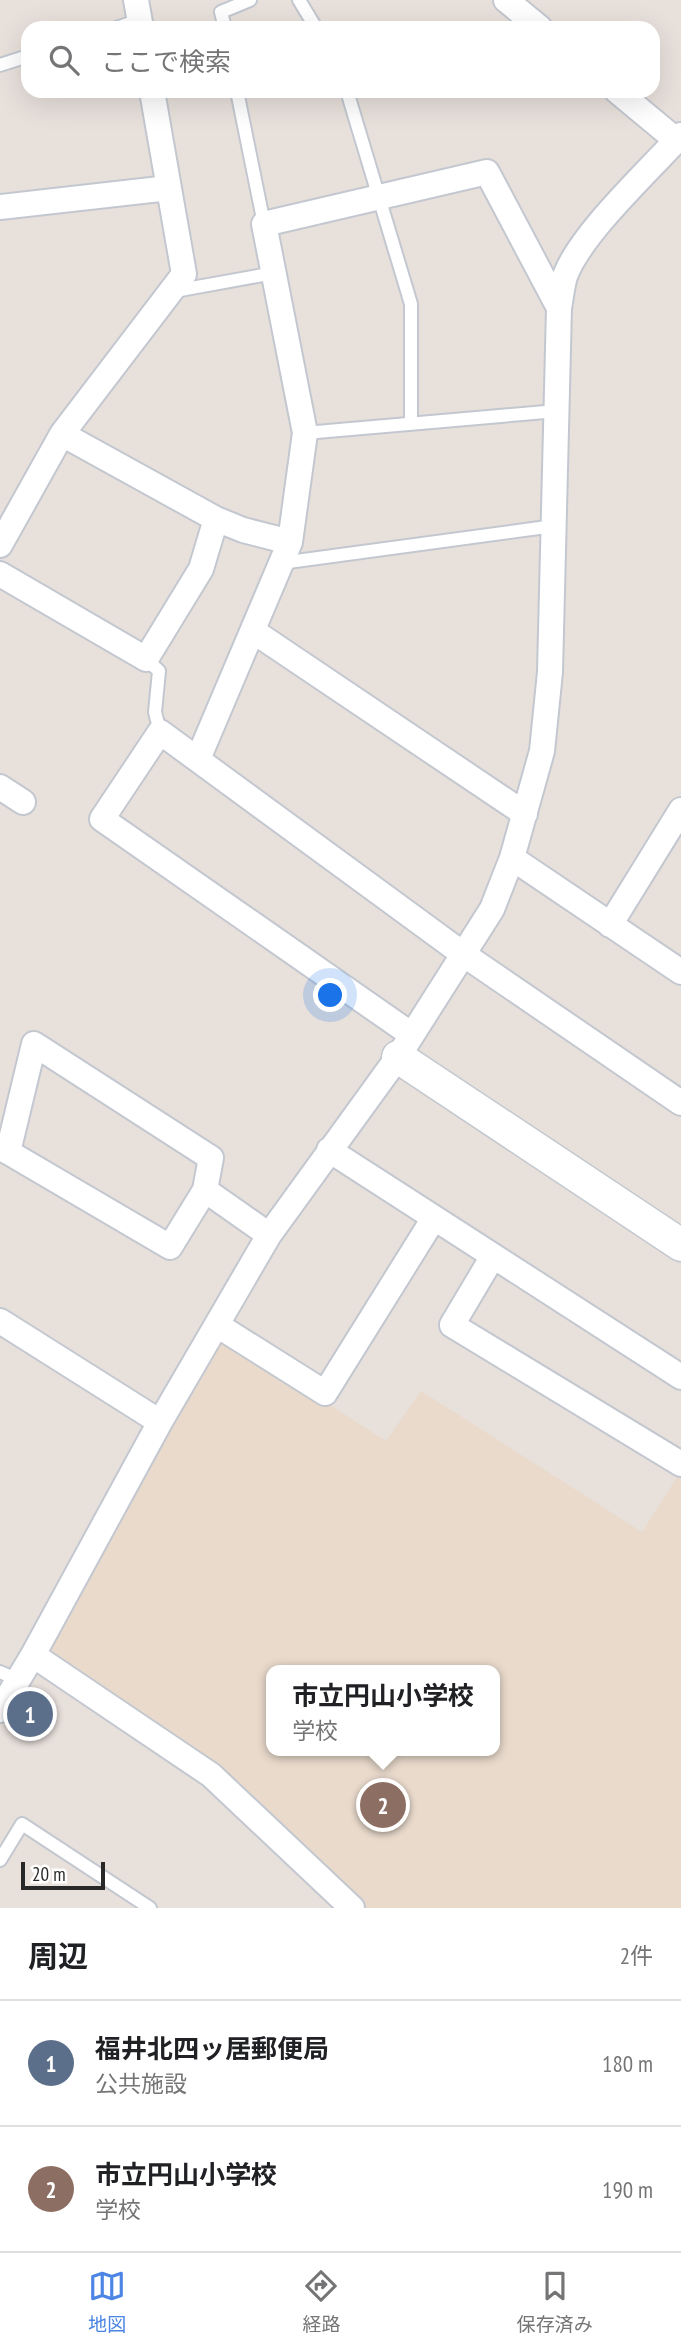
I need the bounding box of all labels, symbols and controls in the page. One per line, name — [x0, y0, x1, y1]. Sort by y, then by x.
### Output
search box — [21, 21, 660, 98]
icon: search — [45, 41, 83, 79]
text: ここで検索 — [101, 45, 231, 78]
your location — [313, 978, 347, 1012]
popup — [266, 1665, 500, 1756]
text: 市立円山小学校 — [292, 1679, 474, 1712]
pin: 1 — [7, 1688, 53, 1740]
text: 学校 — [292, 1716, 338, 1745]
pin: 2 — [360, 1779, 406, 1831]
scale bar — [21, 1859, 105, 1891]
text: 20 m — [32, 1862, 66, 1886]
text: 周辺 — [28, 1936, 88, 1975]
text: 2件 — [620, 1941, 653, 1970]
text: 福井北四ッ居郵便局 — [95, 2032, 329, 2065]
text: 1 — [46, 2049, 57, 2078]
text: 180 m — [602, 2049, 653, 2078]
text: 公共施設 — [95, 2069, 187, 2098]
text: 市立円山小学校 — [95, 2158, 277, 2191]
text: 2 — [46, 2175, 57, 2204]
text: 190 m — [602, 2175, 653, 2204]
text: 学校 — [95, 2195, 141, 2224]
tab: 地図 — [88, 2267, 126, 2336]
tab: 経路 — [302, 2267, 341, 2336]
tab: 保存済み — [517, 2267, 593, 2336]

